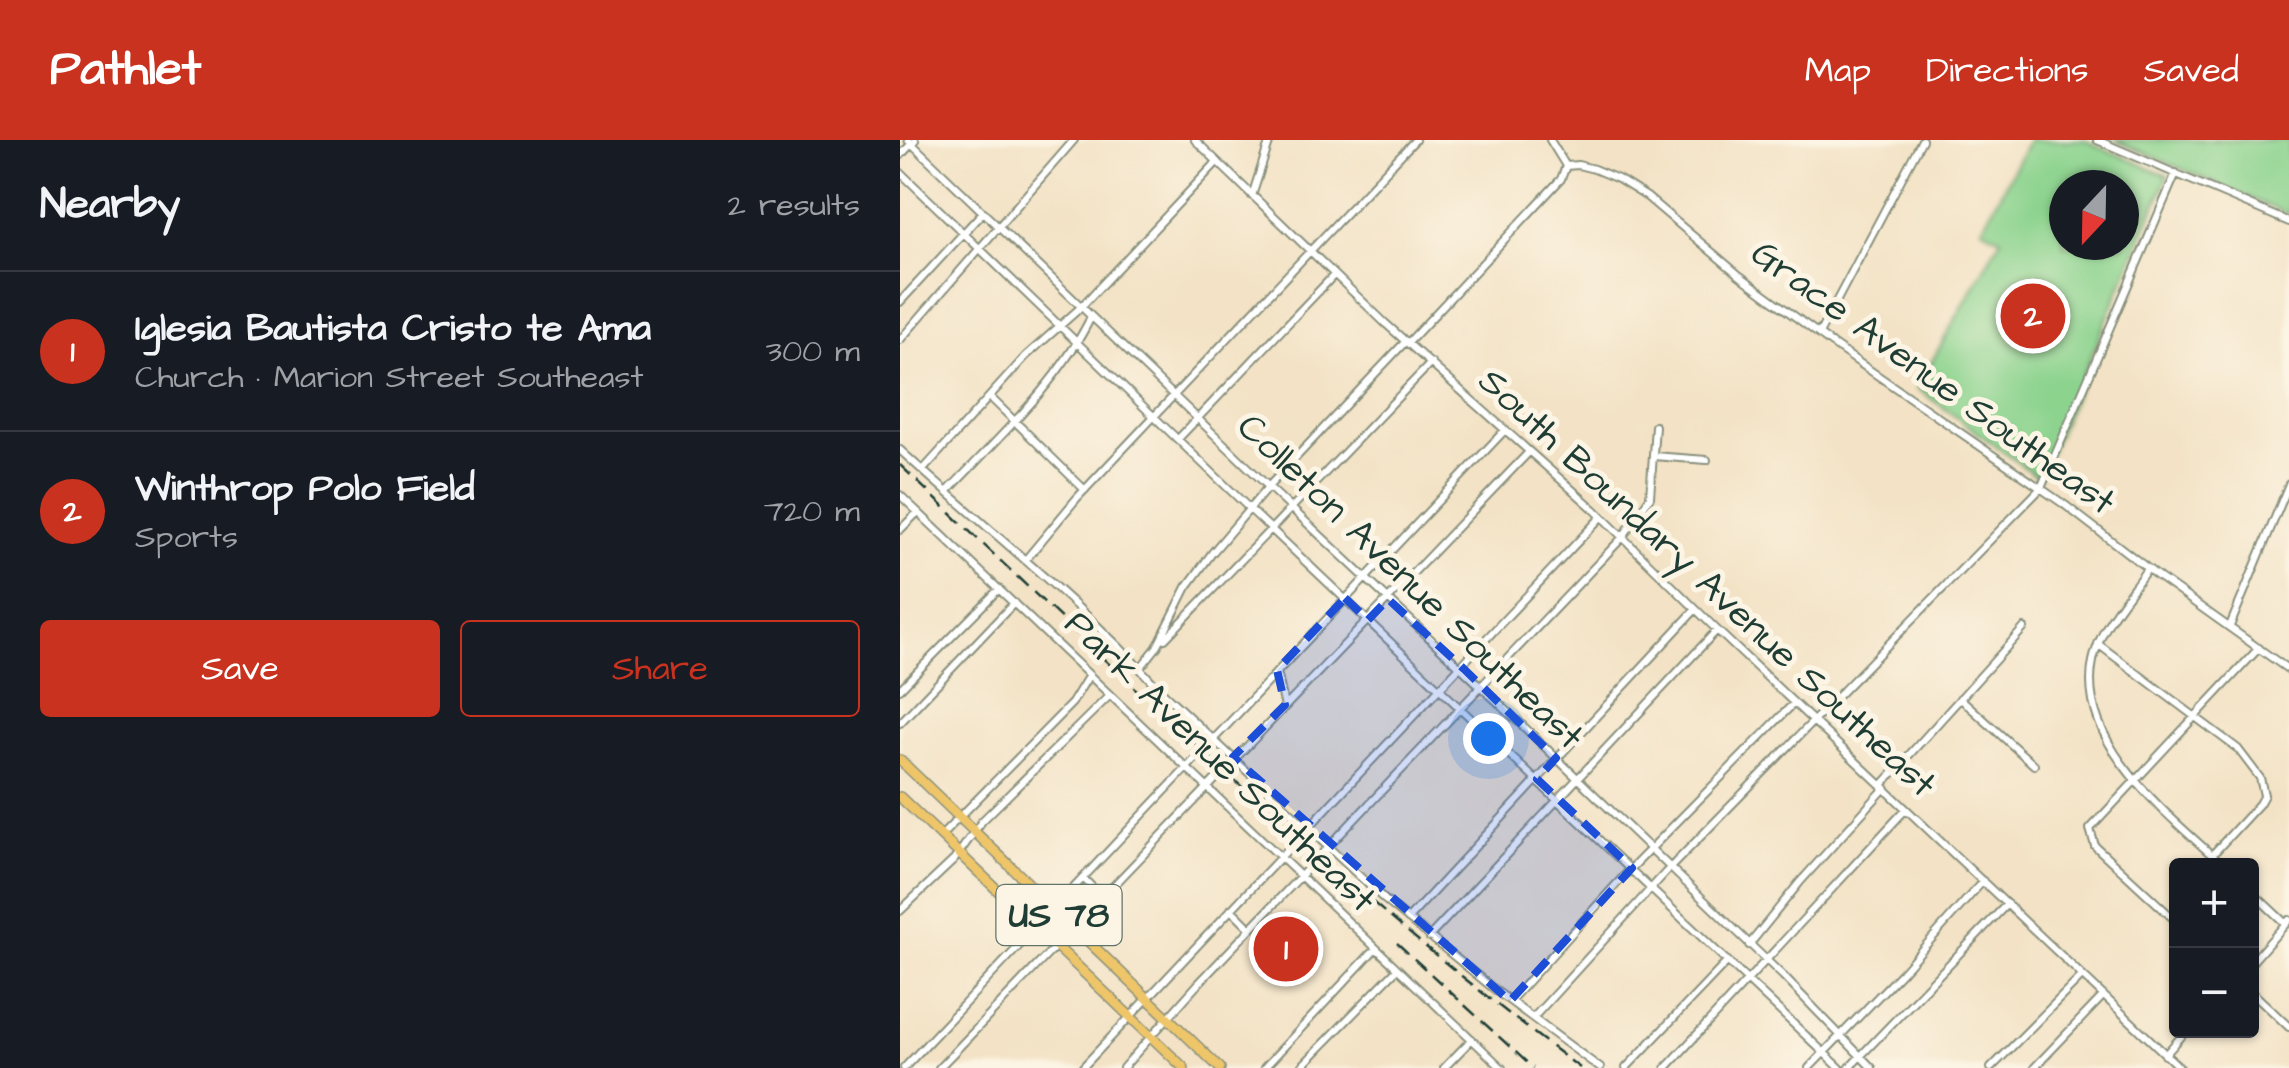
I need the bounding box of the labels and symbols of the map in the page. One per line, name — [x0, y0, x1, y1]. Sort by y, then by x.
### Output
north arrow — [2049, 170, 2139, 260]
street label: Grace Avenue Southeast — [1740, 228, 2126, 528]
pin: 2 — [2000, 278, 2066, 354]
street label: South Boundary Avenue Southeast — [1466, 356, 1948, 811]
street label: Colleton Avenue Southeast — [1225, 402, 1595, 762]
street label: Park Avenue Southeast — [1053, 599, 1387, 925]
your location — [1463, 713, 1514, 764]
road number: US 78 — [996, 885, 1122, 945]
pin: 1 — [1254, 912, 1318, 986]

